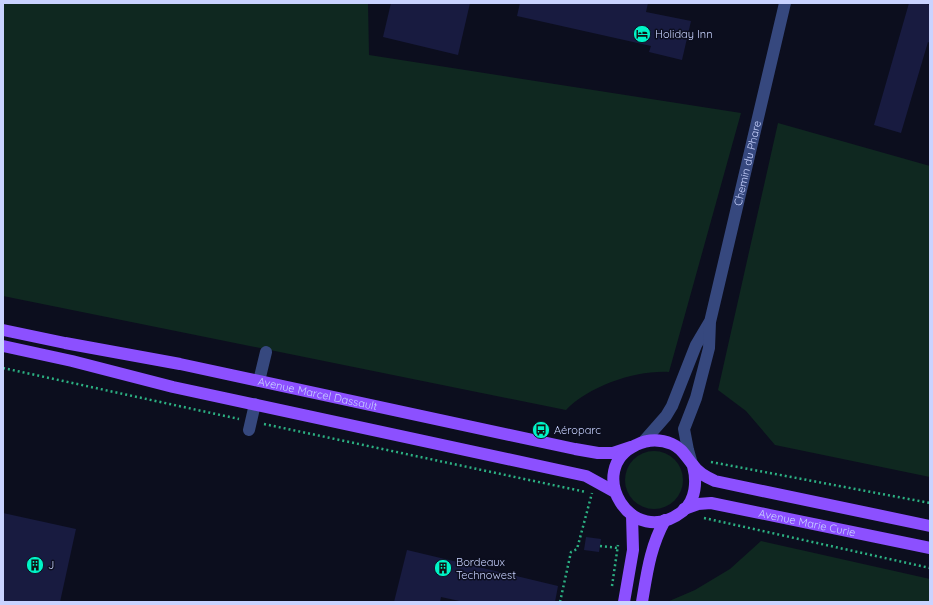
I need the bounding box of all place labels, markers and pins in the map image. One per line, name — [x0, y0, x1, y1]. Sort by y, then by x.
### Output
hotel icon: Holiday Inn — [632, 24, 652, 44]
place label: Holiday Inn — [655, 27, 713, 41]
bus stop icon: Aéroparc — [531, 420, 551, 440]
place label: Aéroparc — [554, 423, 601, 437]
building icon: J — [25, 555, 45, 575]
place label: Bordeaux Technowest — [456, 555, 516, 582]
place label: J — [48, 558, 54, 572]
building icon: Bordeaux Technowest — [433, 558, 453, 578]

